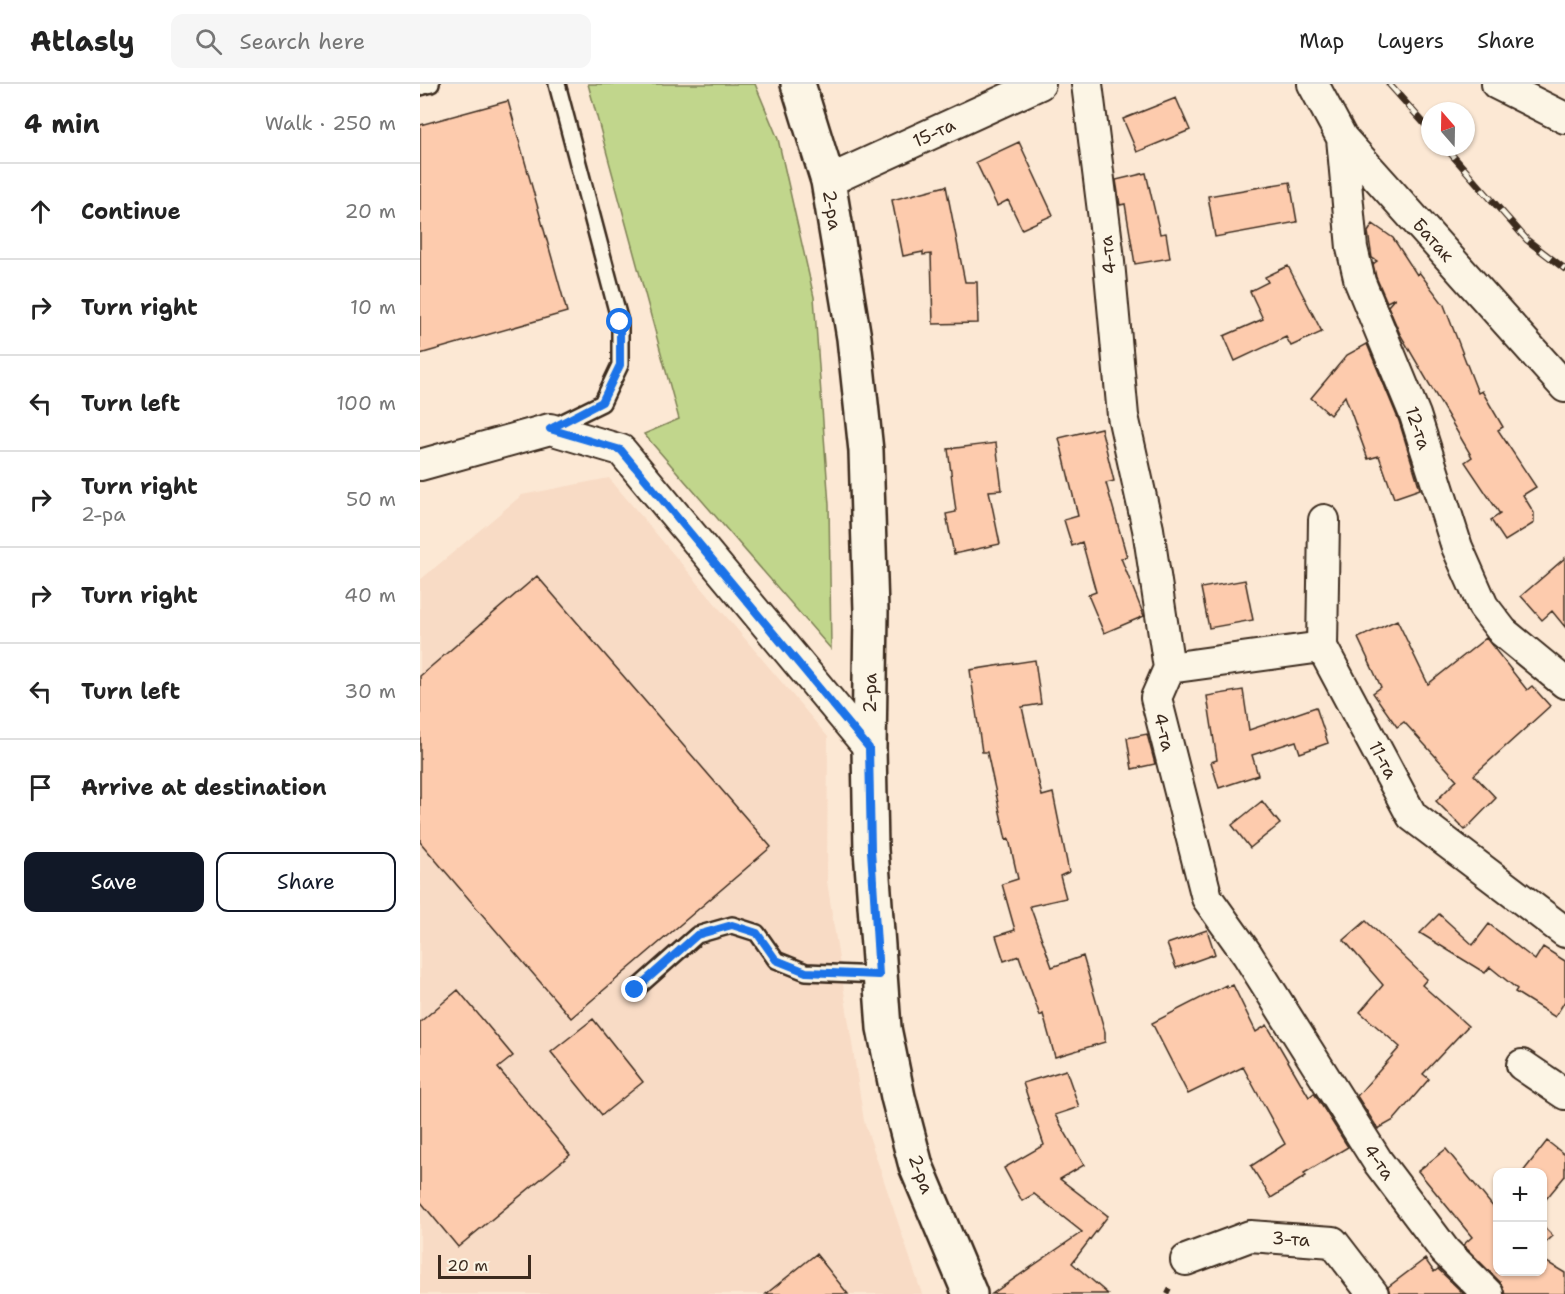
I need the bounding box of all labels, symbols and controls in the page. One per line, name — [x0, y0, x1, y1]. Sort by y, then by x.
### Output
search box — [171, 14, 591, 68]
text: Atlasly — [30, 22, 135, 60]
icon: search — [192, 25, 225, 58]
text: Search here — [240, 27, 365, 56]
text: Map — [1299, 27, 1344, 55]
text: Layers — [1377, 27, 1444, 55]
text: Share — [1477, 27, 1535, 55]
north arrow — [1421, 102, 1475, 156]
text: 4 min — [24, 106, 100, 141]
text: Walk · 250 m — [265, 110, 396, 136]
street label: 15-та — [909, 113, 959, 153]
street label: 2-ра — [817, 188, 847, 232]
icon: ahead — [24, 195, 57, 228]
text: Continue — [81, 197, 181, 226]
text: 20 m — [345, 198, 396, 224]
street label: Батак — [1407, 213, 1459, 267]
street label: 4-та — [1094, 234, 1122, 276]
icon: right — [24, 291, 57, 324]
text: Turn right — [81, 293, 198, 322]
text: 10 m — [350, 294, 396, 320]
route start — [606, 308, 632, 334]
icon: left — [24, 387, 57, 420]
text: Turn left — [81, 389, 180, 418]
text: 100 m — [336, 390, 396, 416]
street label: 12-та — [1399, 403, 1437, 453]
text: Turn right — [81, 472, 198, 501]
icon: right — [24, 483, 57, 516]
text: 50 m — [346, 486, 396, 512]
text: 2-ра — [81, 501, 126, 527]
icon: right — [24, 579, 57, 612]
text: Turn right — [81, 581, 198, 610]
text: 40 m — [344, 582, 396, 608]
street label: 2-ра — [858, 673, 882, 713]
icon: left — [24, 675, 57, 708]
text: Turn left — [81, 677, 180, 706]
text: 30 m — [344, 678, 396, 704]
street label: 4-та — [1148, 710, 1180, 754]
street label: 11-та — [1363, 737, 1403, 783]
icon: arrive — [24, 771, 57, 804]
text: Arrive at destination — [81, 773, 327, 802]
button: Save — [24, 852, 204, 912]
button: Share — [216, 852, 396, 912]
route end — [621, 976, 647, 1002]
street label: 4-та — [1358, 1139, 1400, 1185]
street label: 2-ра — [903, 1151, 939, 1197]
map controls — [1493, 1168, 1547, 1276]
button: + — [1493, 1168, 1547, 1222]
button: − — [1493, 1222, 1547, 1276]
street label: 3-та — [1271, 1226, 1311, 1252]
scale bar — [438, 1252, 531, 1280]
text: 20 m — [447, 1255, 488, 1276]

